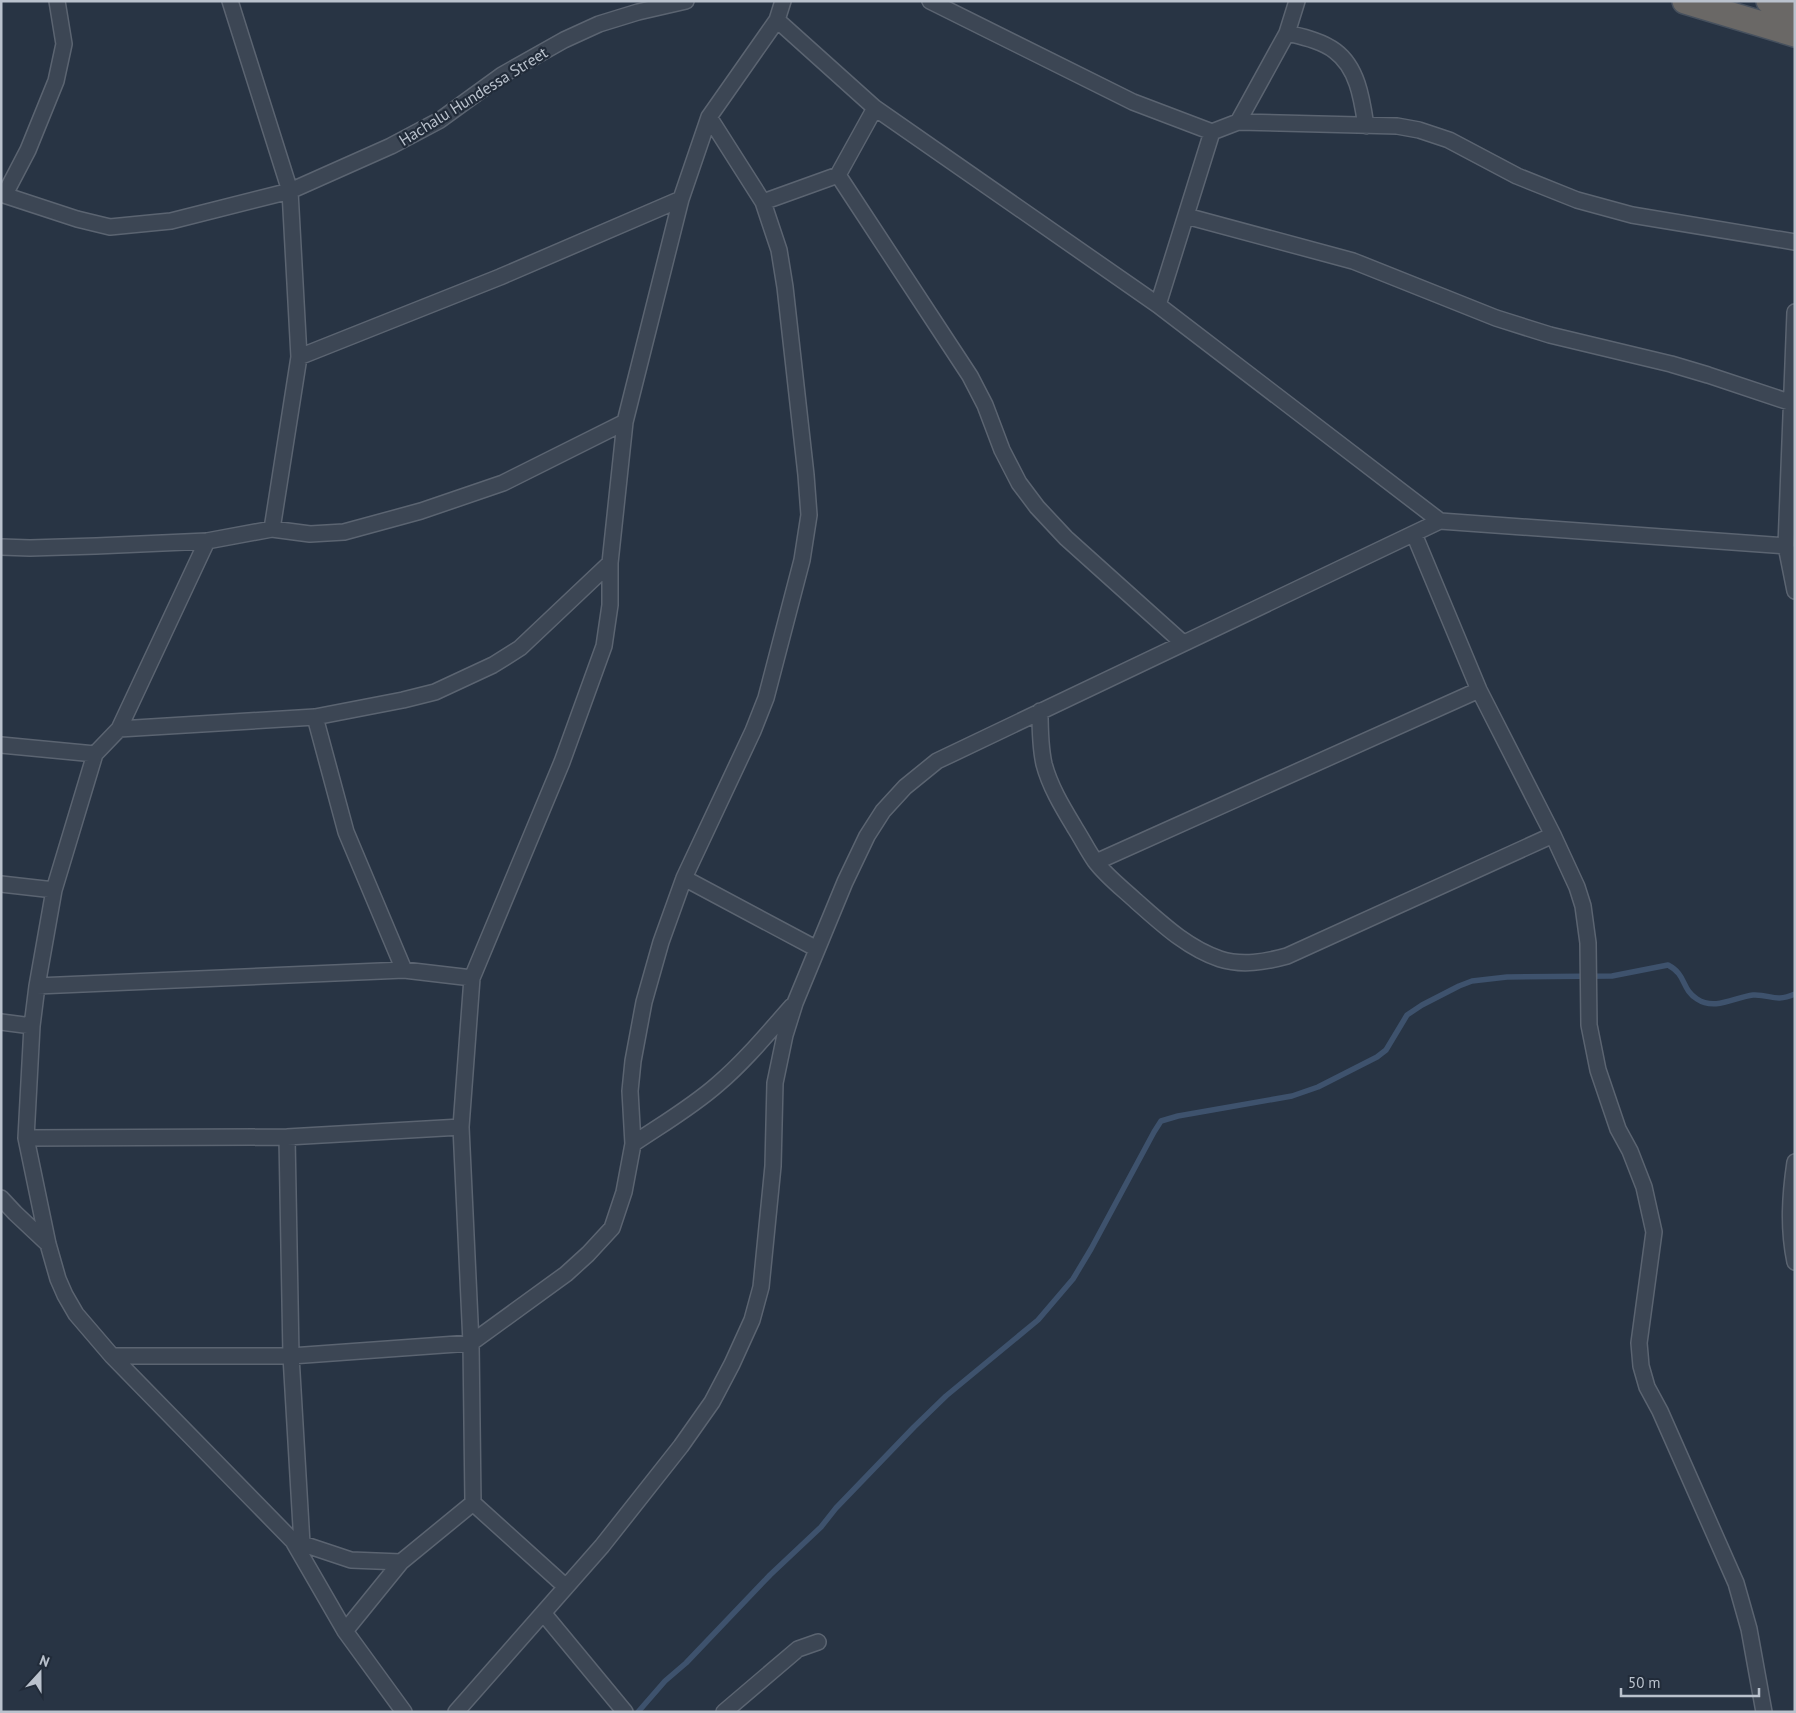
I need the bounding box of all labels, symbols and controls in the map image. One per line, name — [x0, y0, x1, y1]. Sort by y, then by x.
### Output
street label: Hachalu Hundessa Street — [395, 42, 552, 150]
north arrow — [15, 1648, 65, 1698]
text: N — [37, 1651, 52, 1671]
scale bar — [1621, 1666, 1758, 1698]
text: 50 m — [1628, 1673, 1661, 1692]

